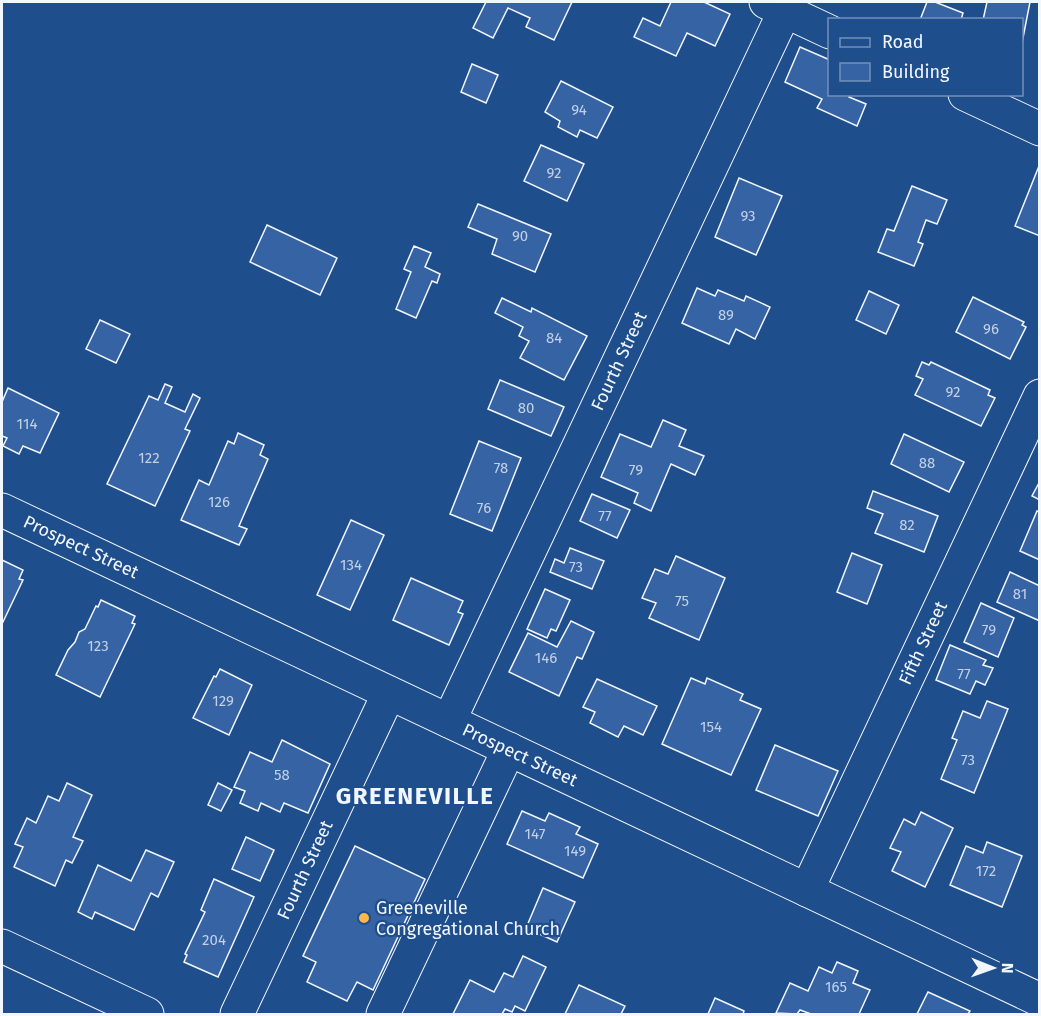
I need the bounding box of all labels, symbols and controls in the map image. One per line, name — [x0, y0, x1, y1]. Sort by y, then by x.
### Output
legend — [828, 18, 1023, 96]
text: Road — [882, 31, 924, 53]
text: Building — [882, 61, 950, 83]
house number: 94 — [571, 101, 587, 119]
house number: 92 — [547, 164, 561, 182]
house number: 93 — [740, 207, 756, 225]
house number: 90 — [512, 227, 528, 245]
house number: 89 — [718, 306, 734, 324]
street label: Fourth Street — [586, 308, 652, 414]
house number: 96 — [983, 320, 999, 338]
house number: 84 — [546, 329, 562, 347]
house number: 92 — [946, 383, 960, 401]
house number: 80 — [518, 399, 534, 417]
house number: 114 — [17, 415, 37, 433]
house number: 122 — [138, 449, 160, 467]
house number: 88 — [919, 454, 935, 472]
house number: 78 — [494, 459, 508, 477]
house number: 79 — [629, 461, 643, 479]
house number: 126 — [208, 493, 230, 511]
house number: 76 — [477, 499, 491, 517]
house number: 77 — [598, 507, 612, 525]
street label: Prospect Street — [20, 511, 143, 584]
house number: 82 — [899, 516, 915, 534]
house number: 134 — [340, 556, 362, 574]
house number: 73 — [569, 558, 583, 576]
house number: 81 — [1013, 585, 1027, 603]
house number: 75 — [675, 592, 689, 610]
street label: Fifth Street — [894, 597, 952, 688]
house number: 79 — [982, 621, 996, 639]
house number: 123 — [87, 637, 109, 655]
house number: 146 — [535, 649, 557, 667]
house number: 77 — [957, 665, 971, 683]
house number: 129 — [212, 692, 234, 710]
house number: 154 — [700, 718, 722, 736]
street label: Prospect Street — [459, 719, 582, 792]
house number: 73 — [961, 751, 975, 769]
house number: 58 — [274, 766, 290, 784]
district label: GREENEVILLE — [336, 782, 494, 810]
street label: Fourth Street — [272, 817, 338, 923]
house number: 147 — [525, 825, 546, 843]
house number: 149 — [564, 842, 586, 860]
house number: 172 — [976, 862, 996, 880]
place label: Greeneville Congregational Church — [376, 897, 560, 940]
marker: Greeneville Congregational Church — [357, 911, 371, 925]
house number: 204 — [202, 931, 226, 949]
north arrow — [963, 938, 1023, 998]
text: N — [998, 963, 1017, 974]
house number: 165 — [825, 978, 847, 996]

